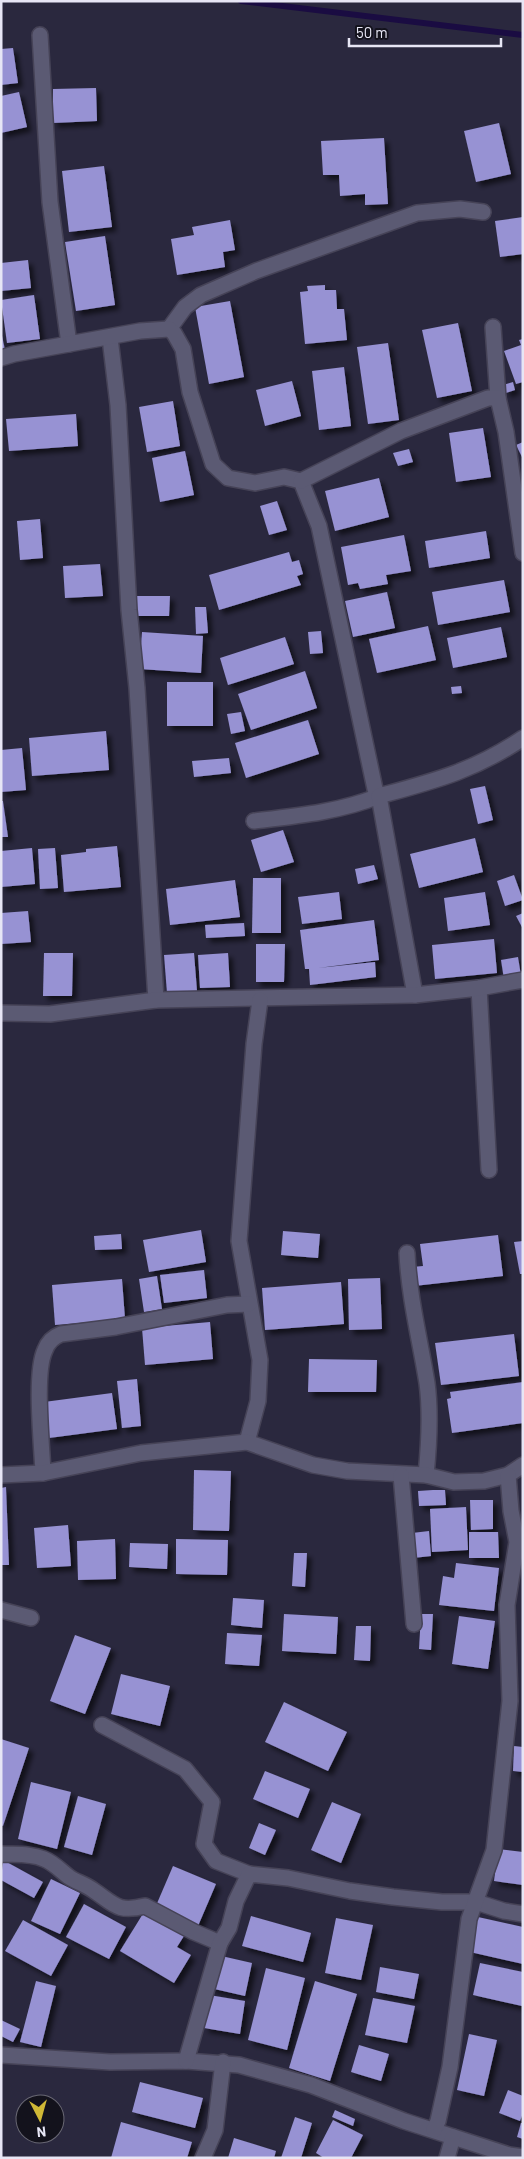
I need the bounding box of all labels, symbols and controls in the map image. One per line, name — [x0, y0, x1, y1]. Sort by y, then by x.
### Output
scale bar — [349, 15, 502, 47]
text: 50 m — [356, 23, 388, 41]
north arrow — [15, 2094, 65, 2144]
text: N — [36, 2123, 47, 2141]

